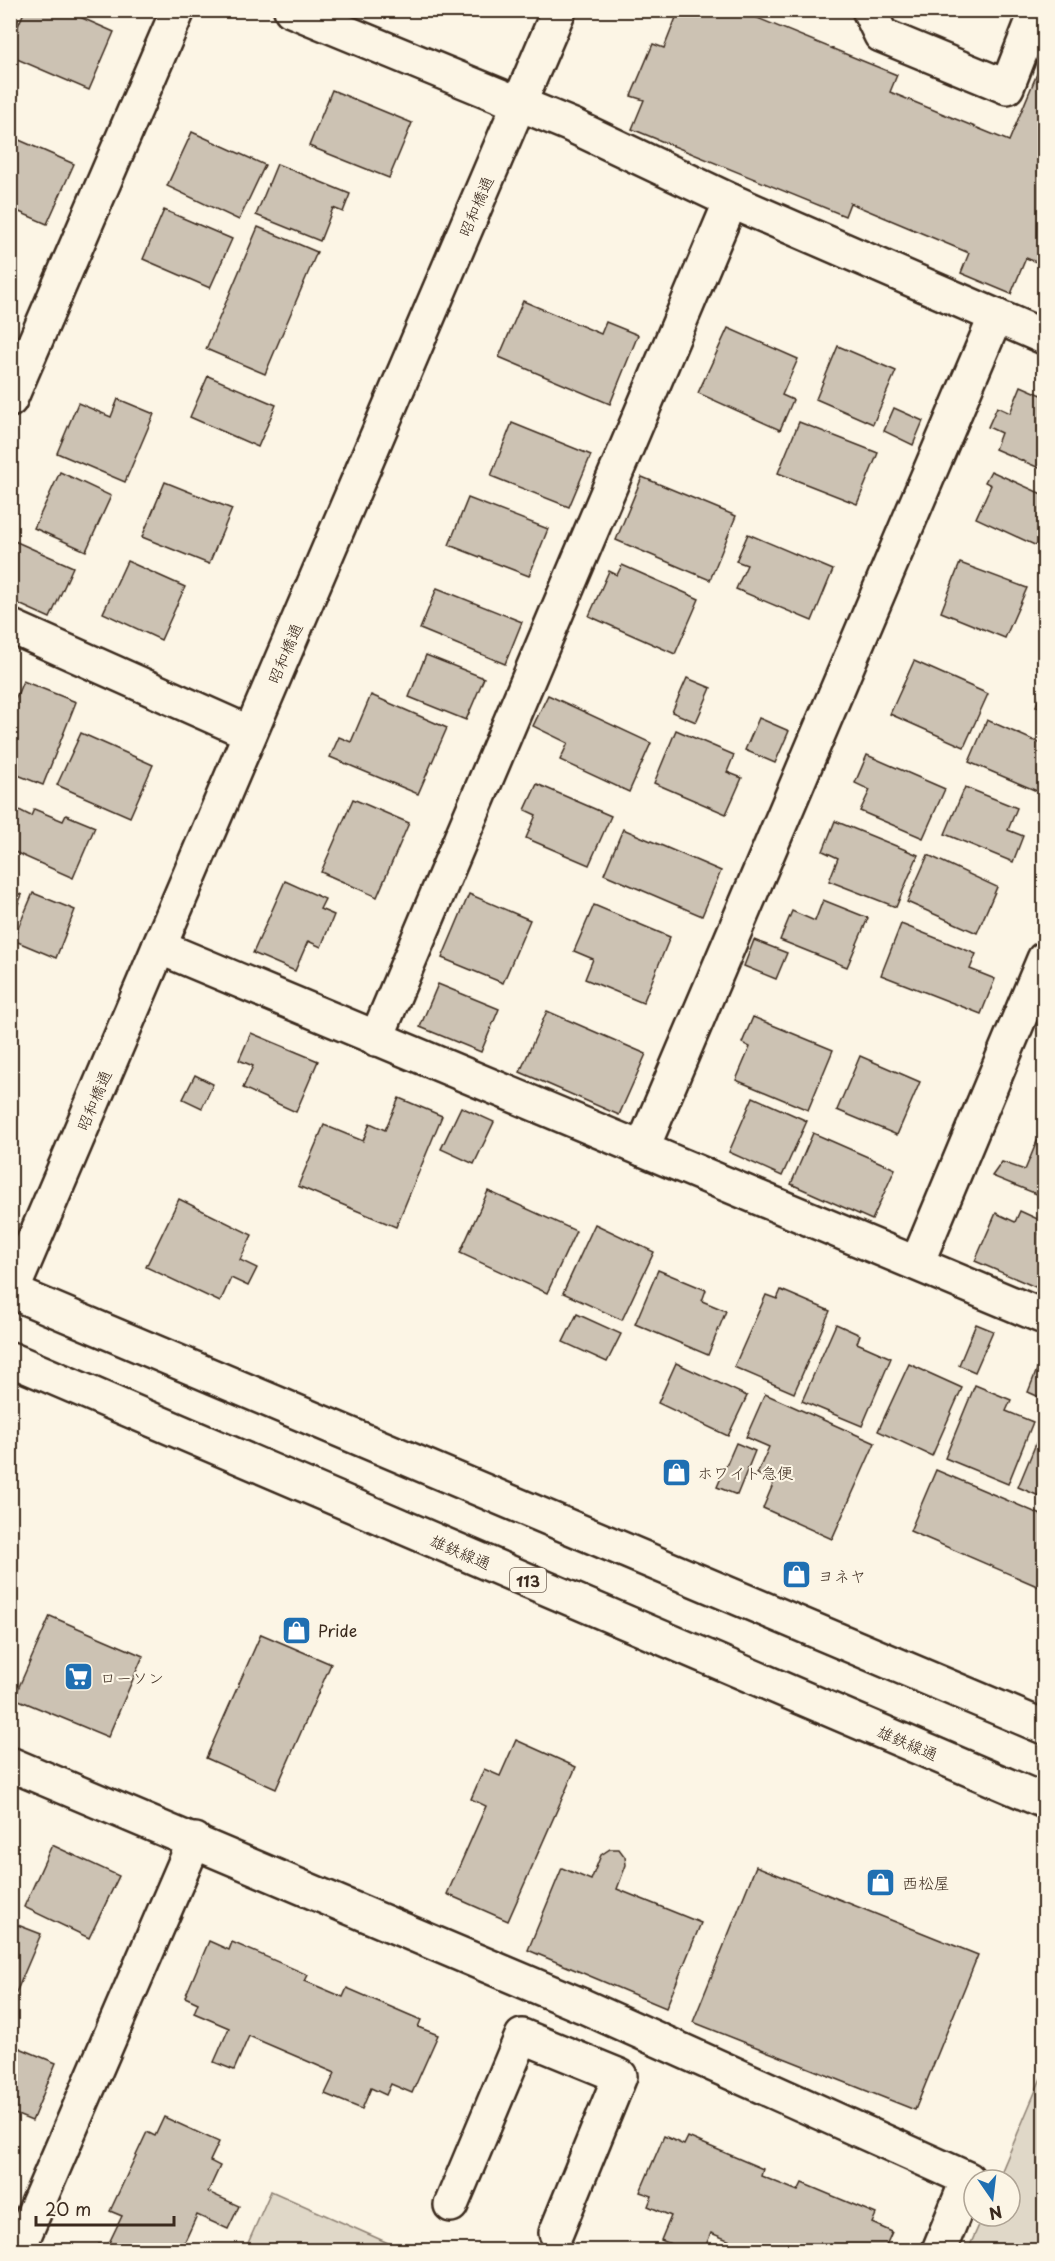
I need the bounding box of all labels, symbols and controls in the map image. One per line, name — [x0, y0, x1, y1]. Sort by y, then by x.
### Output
street label: 昭和橋通 — [451, 172, 499, 240]
street label: 昭和橋通 — [260, 619, 308, 687]
street label: 昭和橋通 — [69, 1066, 117, 1134]
shop icon: ホワイト急便 — [660, 1456, 692, 1488]
place label: ホワイト急便 — [697, 1460, 793, 1484]
street label: 雄鉄線通 — [427, 1527, 495, 1575]
shop icon: ヨネヤ — [781, 1559, 813, 1591]
place label: ヨネヤ — [818, 1563, 866, 1587]
road number: 113 — [510, 1568, 546, 1592]
shop icon: Pride — [281, 1614, 313, 1646]
place label: Pride — [318, 1618, 357, 1642]
supermarket icon: ローソン — [63, 1661, 95, 1693]
place label: ローソン — [100, 1665, 164, 1689]
street label: 雄鉄線通 — [874, 1718, 942, 1766]
shop icon: 西松屋 — [865, 1866, 897, 1898]
place label: 西松屋 — [902, 1870, 950, 1894]
north arrow — [962, 2168, 1022, 2228]
scale bar — [36, 2189, 174, 2227]
text: 20 m — [45, 2195, 91, 2222]
text: N — [987, 2200, 1005, 2227]

